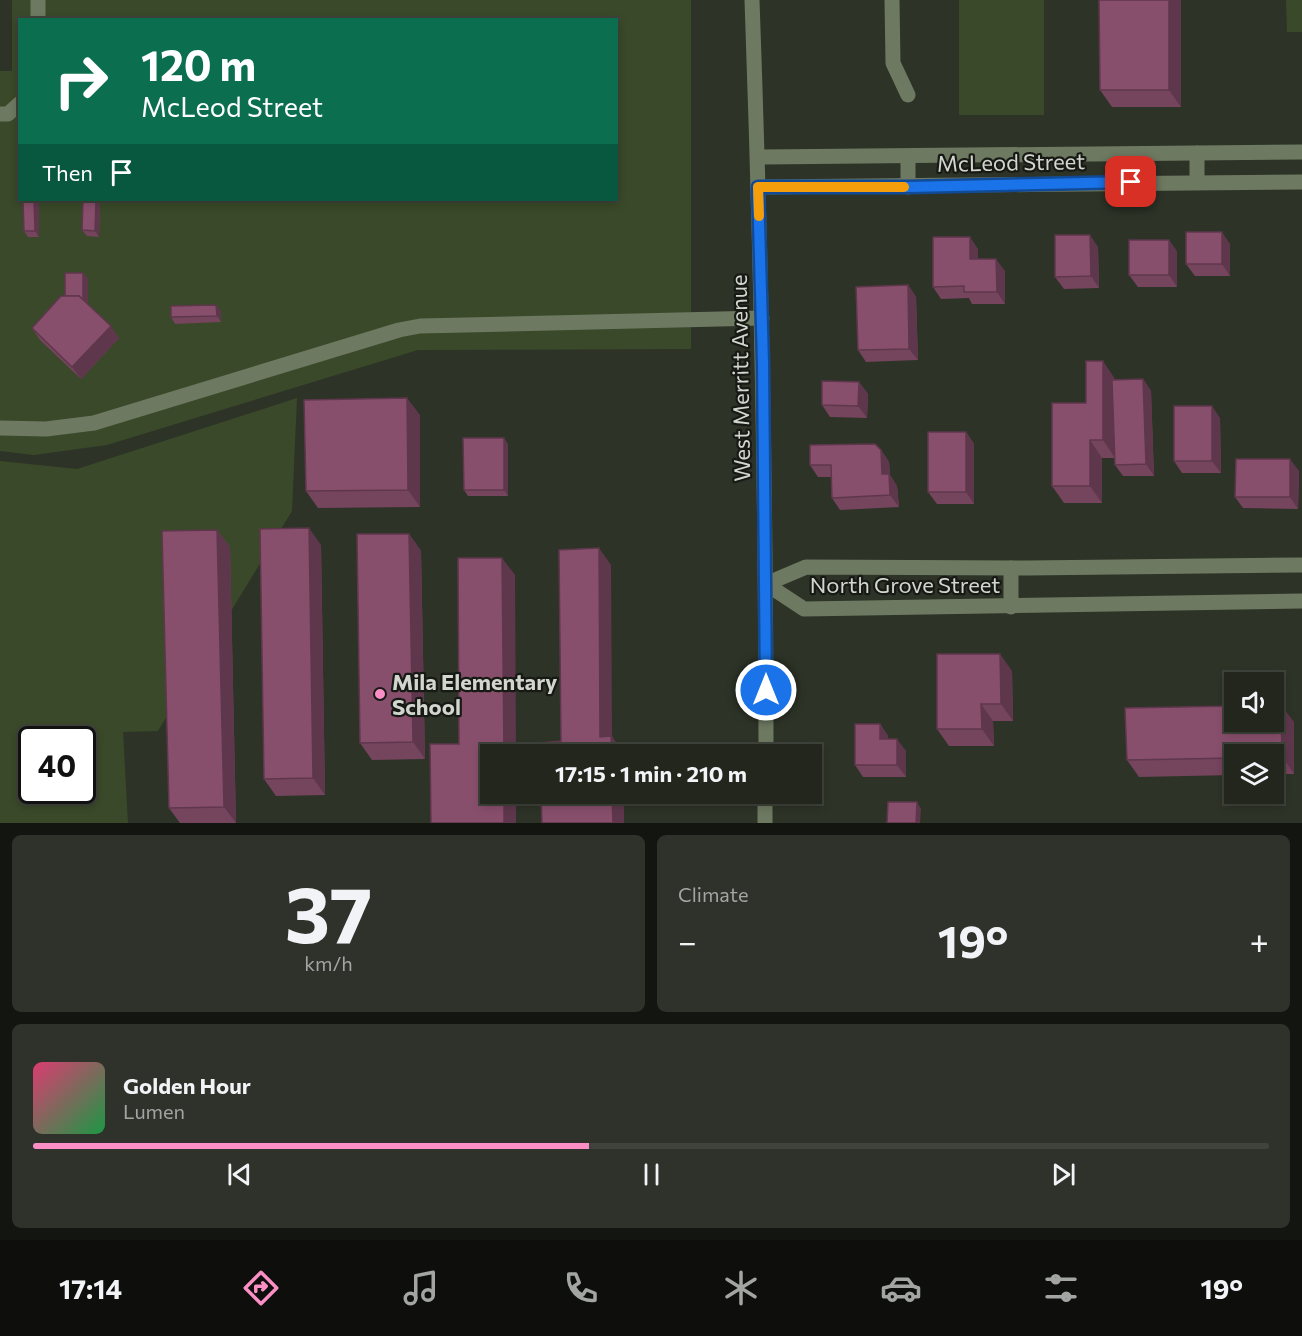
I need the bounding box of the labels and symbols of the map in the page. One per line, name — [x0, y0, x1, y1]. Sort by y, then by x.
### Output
street label: McLeod Street — [937, 147, 1085, 177]
pin — [1105, 156, 1156, 207]
street label: West Merritt Avenue — [725, 274, 755, 482]
street label: North Grove Street — [810, 571, 1000, 598]
position arrow — [734, 658, 798, 722]
place label: Mila Elementary School — [392, 668, 557, 720]
marker: Mila Elementary School — [373, 687, 387, 701]
speed limit sign: 40 — [18, 726, 96, 804]

